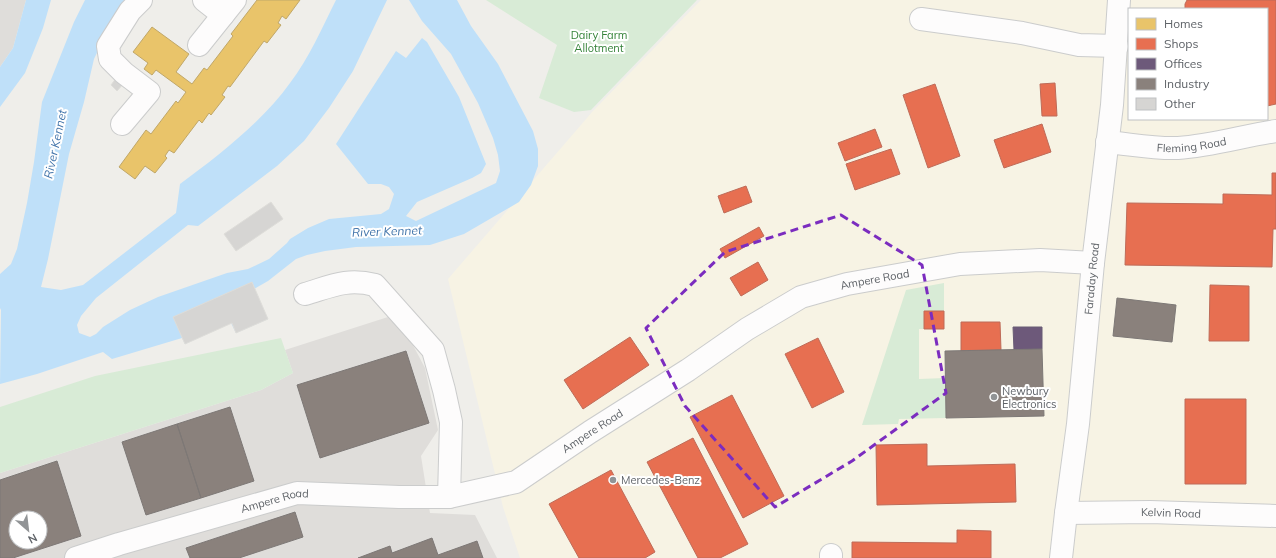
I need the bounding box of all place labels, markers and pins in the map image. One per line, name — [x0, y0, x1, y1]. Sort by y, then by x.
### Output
place label: Newbury Electronics — [1002, 384, 1057, 411]
marker: Newbury Electronics — [989, 392, 999, 402]
place label: Mercedes-Benz — [621, 473, 700, 487]
marker: Mercedes-Benz — [608, 475, 618, 485]

